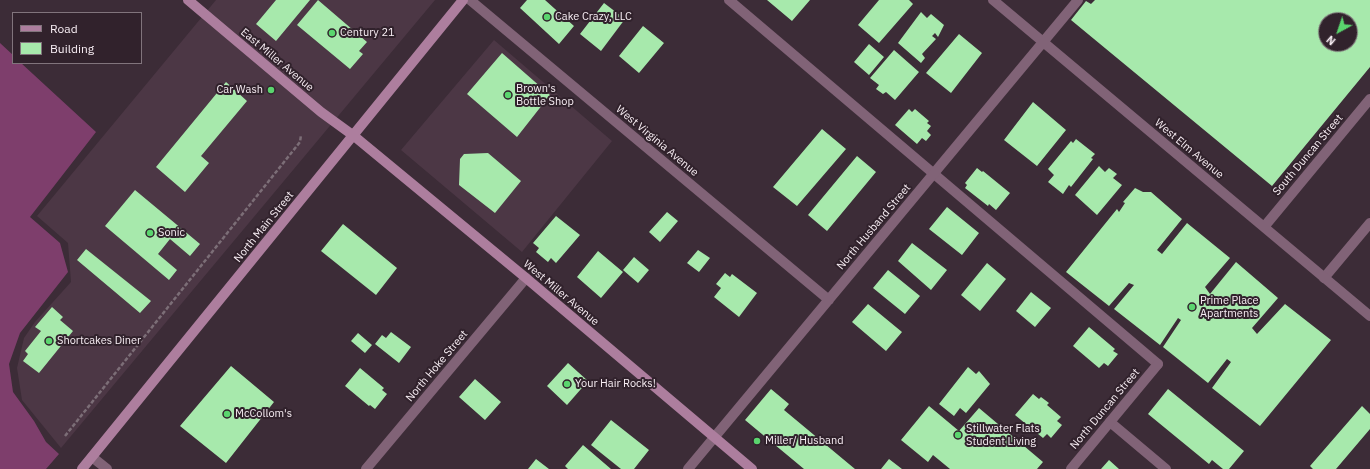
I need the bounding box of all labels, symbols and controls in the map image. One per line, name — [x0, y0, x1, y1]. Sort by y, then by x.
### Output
place label: Cake Crazy, LLC — [555, 10, 632, 24]
legend — [12, 12, 142, 64]
marker: Cake Crazy, LLC — [542, 12, 552, 22]
north arrow — [1318, 12, 1358, 52]
text: Road — [50, 21, 78, 36]
street label: East Miller Avenue — [238, 26, 316, 94]
place label: Century 21 — [340, 26, 395, 40]
marker: Century 21 — [327, 28, 337, 38]
text: N — [1323, 33, 1338, 48]
text: Building — [50, 41, 94, 56]
place label: Brown's Bottle Shop — [516, 82, 574, 108]
place label: Car Wash — [216, 83, 263, 97]
marker: Car Wash — [266, 85, 276, 95]
marker: Brown's Bottle Shop — [503, 90, 513, 100]
street label: West Virginia Avenue — [613, 103, 701, 179]
street label: South Duncan Street — [1270, 112, 1346, 198]
street label: West Elm Avenue — [1152, 116, 1226, 182]
street label: North Husband Street — [834, 181, 914, 273]
street label: North Main Street — [231, 189, 297, 265]
place label: Sonic — [158, 226, 185, 240]
marker: Sonic — [145, 228, 155, 238]
street label: West Miller Avenue — [521, 258, 601, 328]
place label: Prime Place Apartments — [1200, 294, 1259, 320]
marker: Prime Place Apartments — [1187, 302, 1197, 312]
street label: North Hoke Street — [403, 328, 471, 404]
place label: Shortcakes Diner — [57, 334, 141, 348]
marker: Shortcakes Diner — [44, 336, 54, 346]
street label: North Duncan Street — [1067, 366, 1143, 452]
place label: Your Hair Rocks! — [575, 377, 656, 391]
marker: Your Hair Rocks! — [562, 379, 572, 389]
place label: McCollom's — [235, 407, 292, 421]
marker: McCollom's — [222, 409, 232, 419]
place label: Stillwater Flats Student Living — [966, 422, 1040, 448]
marker: Stillwater Flats Student Living — [953, 430, 963, 440]
place label: Miller/ Husband — [765, 434, 844, 448]
marker: Miller/ Husband — [752, 436, 762, 446]

